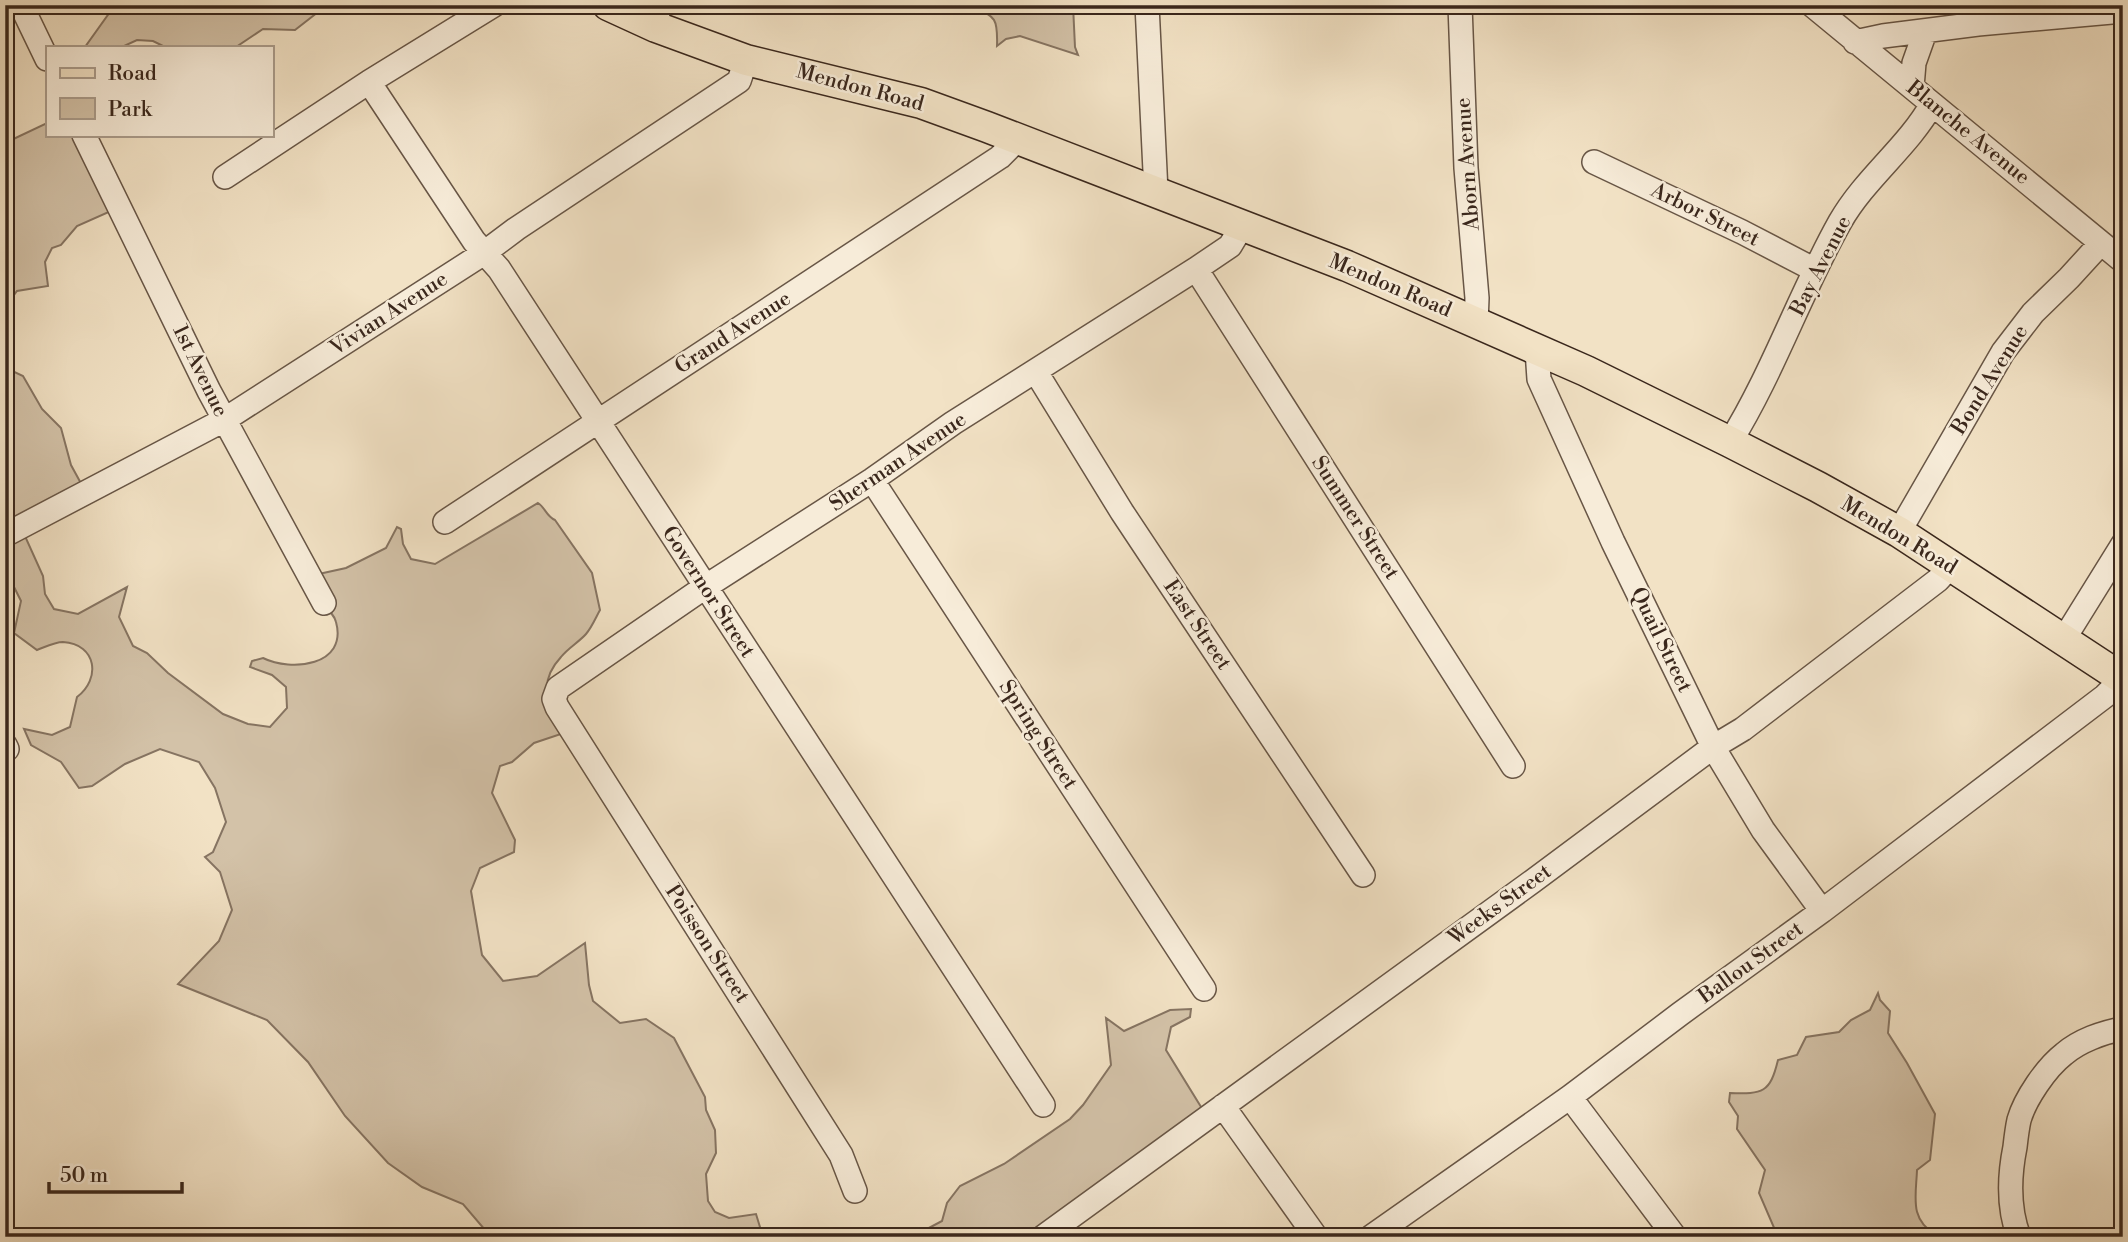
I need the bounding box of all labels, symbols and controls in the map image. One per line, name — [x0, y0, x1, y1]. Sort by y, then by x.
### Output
legend — [46, 46, 273, 136]
street label: Mendon Road — [793, 58, 927, 118]
text: Road — [108, 61, 157, 87]
street label: Blanche Avenue — [1900, 75, 2035, 191]
text: Park — [108, 97, 153, 123]
street label: Aborn Avenue — [1450, 97, 1486, 232]
street label: Arbor Street — [1646, 177, 1764, 253]
street label: Bay Avenue — [1784, 212, 1857, 321]
street label: Mendon Road — [1325, 248, 1455, 324]
street label: Vivian Avenue — [325, 266, 453, 362]
street label: Grand Avenue — [670, 286, 796, 380]
street label: Bond Avenue — [1945, 320, 2034, 441]
street label: 1st Avenue — [167, 321, 233, 421]
street label: Sherman Avenue — [825, 407, 971, 517]
street label: Summer Street — [1305, 451, 1405, 585]
street label: Mendon Road — [1836, 491, 1962, 581]
street label: Governor Street — [656, 521, 761, 663]
street label: East Street — [1157, 575, 1237, 676]
street label: Quail Street — [1624, 583, 1698, 697]
street label: Spring Street — [993, 675, 1083, 795]
street label: Weeks Street — [1442, 859, 1557, 952]
street label: Poisson Street — [659, 880, 755, 1008]
street label: Ballou Street — [1693, 916, 1809, 1010]
scale bar — [49, 1151, 182, 1195]
text: 50 m — [60, 1163, 108, 1189]

